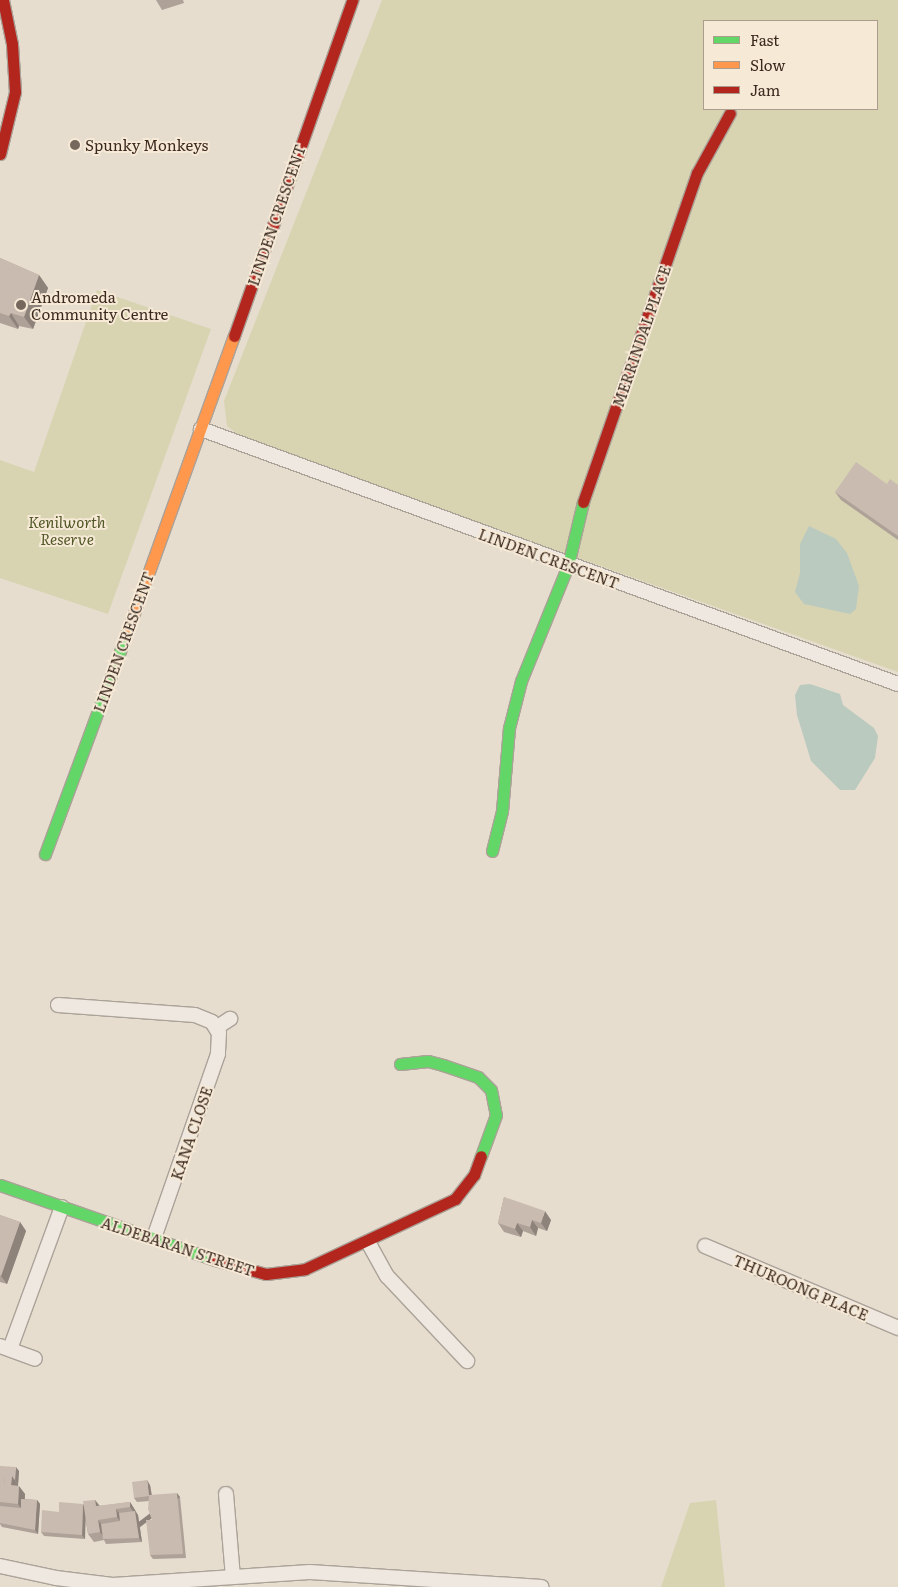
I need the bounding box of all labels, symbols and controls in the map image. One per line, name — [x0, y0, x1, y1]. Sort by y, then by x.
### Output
legend — [703, 20, 878, 110]
text: Fast — [750, 28, 779, 51]
text: Slow — [750, 53, 785, 76]
text: Jam — [750, 78, 780, 101]
place label: Spunky Monkeys — [85, 136, 208, 154]
marker: Spunky Monkeys — [69, 139, 81, 151]
street label: LINDEN CRESCENT — [243, 142, 309, 288]
street label: MERRINDAL PLACE — [608, 263, 674, 409]
place label: Andromeda Community Centre — [31, 287, 168, 322]
marker: Andromeda Community Centre — [15, 299, 27, 311]
park label: Kenilworth Reserve — [28, 512, 106, 547]
street label: LINDEN CRESCENT — [476, 524, 622, 592]
street label: LINDEN CRESCENT — [89, 569, 157, 715]
street label: KANA CLOSE — [167, 1084, 215, 1182]
street label: ALDEBARAN STREET — [99, 1213, 257, 1279]
street label: THUROONG PLACE — [731, 1250, 871, 1324]

